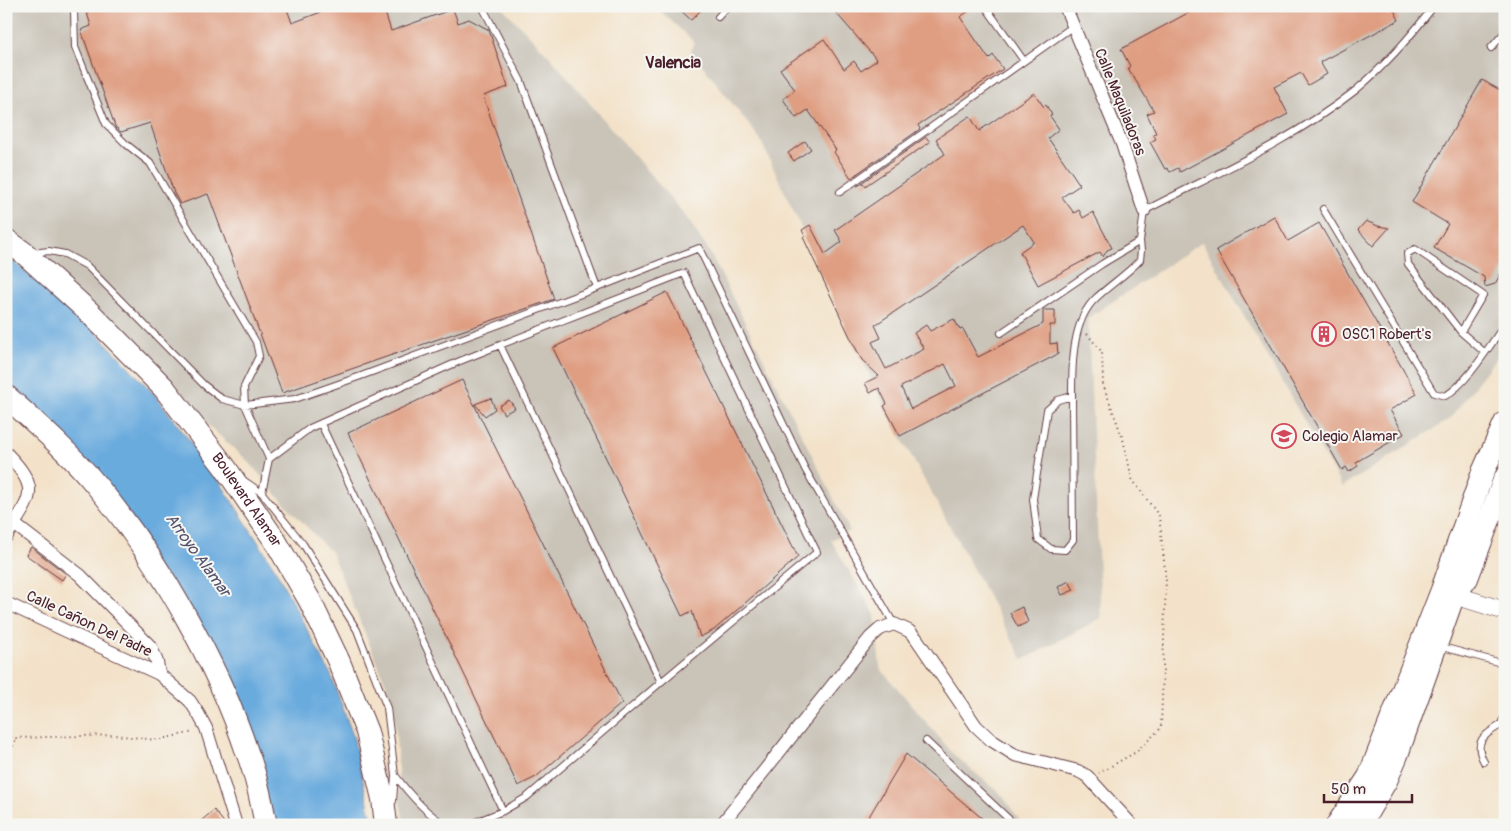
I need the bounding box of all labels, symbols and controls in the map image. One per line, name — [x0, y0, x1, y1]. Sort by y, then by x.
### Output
street label: Calle Maquiladoras — [1090, 46, 1150, 159]
district label: Valencia — [645, 53, 701, 73]
building icon: OSC1 Robert's — [1311, 321, 1337, 347]
place label: OSC1 Robert's — [1342, 325, 1432, 344]
school or university icon: Colegio Alamar — [1271, 423, 1297, 449]
place label: Colegio Alamar — [1302, 427, 1398, 446]
street label: Boulevard Alamar — [208, 449, 287, 551]
water label: Arroyo Alamar — [161, 509, 236, 602]
street label: Calle Cañon Del Padre — [23, 587, 155, 662]
scale bar — [1324, 771, 1411, 803]
text: 50 m — [1331, 780, 1366, 799]

